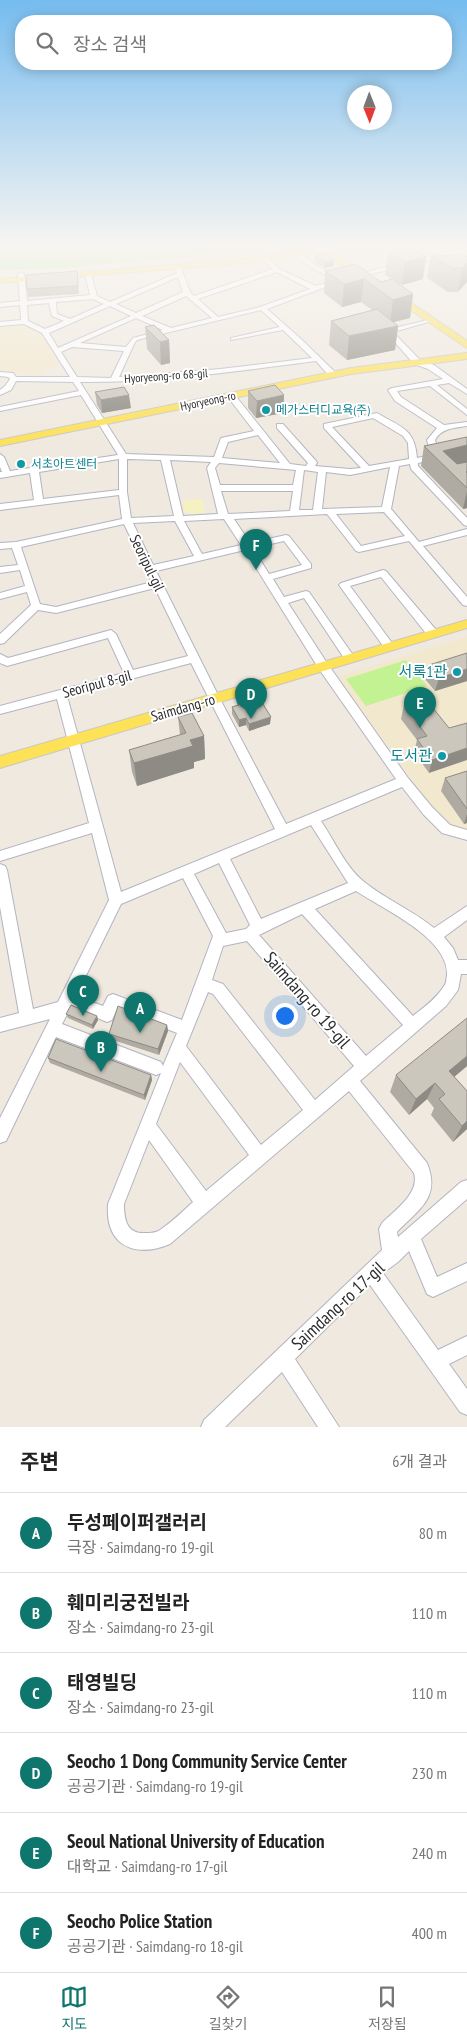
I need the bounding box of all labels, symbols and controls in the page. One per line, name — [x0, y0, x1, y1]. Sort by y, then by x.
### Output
search box — [15, 15, 452, 70]
icon: search — [33, 29, 61, 57]
text: 장소 검색 — [73, 32, 147, 56]
north arrow — [347, 85, 392, 130]
street label: Hyoryeong-ro 68-gil — [124, 365, 208, 386]
street label: Hyoryeong-ro — [179, 387, 237, 414]
place label: 메가스터디교육(주) — [276, 402, 370, 417]
marker: 메가스터디교육(주) — [260, 404, 272, 416]
place label: 서초아트센터 — [31, 456, 97, 471]
marker: 서초아트센터 — [15, 458, 27, 470]
pin: F — [240, 529, 272, 570]
street label: Seoripul-gil — [126, 531, 169, 595]
place label: 서록1관 — [399, 662, 447, 681]
street label: Seoripul 8-gil — [60, 665, 134, 702]
marker: 서록1관 — [451, 666, 463, 678]
pin: D — [235, 678, 267, 719]
pin: E — [404, 687, 436, 728]
street label: Saimdang-ro — [149, 689, 217, 726]
place label: 도서관 — [391, 746, 432, 765]
marker: 도서관 — [436, 750, 448, 762]
street label: Saimdang-ro 19-gil — [259, 947, 356, 1053]
pin: C — [67, 975, 99, 1016]
pin: A — [124, 992, 156, 1033]
your location — [272, 1003, 298, 1029]
pin: B — [85, 1031, 117, 1072]
street label: Saimdang-ro 17-gil — [286, 1256, 390, 1355]
text: 주변 — [20, 1448, 59, 1475]
text: 6개 결과 — [392, 1451, 447, 1471]
text: 두성페이퍼갤러리 — [67, 1510, 207, 1534]
text: A — [32, 1523, 40, 1543]
text: 80 m — [419, 1523, 447, 1543]
text: 극장 · Saimdang-ro 19-gil — [67, 1537, 214, 1557]
text: 훼미리궁전빌라 — [67, 1590, 189, 1614]
text: B — [32, 1603, 40, 1623]
text: 110 m — [412, 1603, 447, 1623]
text: 장소 · Saimdang-ro 23-gil — [67, 1617, 214, 1637]
text: 태영빌딩 — [67, 1670, 137, 1694]
text: C — [32, 1683, 40, 1703]
text: 110 m — [412, 1683, 447, 1703]
text: 장소 · Saimdang-ro 23-gil — [67, 1697, 214, 1717]
text: Seocho 1 Dong Community Service Center — [67, 1749, 347, 1773]
text: D — [32, 1763, 40, 1783]
text: 230 m — [412, 1763, 447, 1783]
text: 공공기관 · Saimdang-ro 19-gil — [67, 1776, 243, 1796]
text: Seoul National University of Education — [67, 1829, 325, 1853]
text: E — [33, 1843, 39, 1863]
text: 240 m — [412, 1843, 447, 1863]
text: 대학교 · Saimdang-ro 17-gil — [67, 1856, 227, 1876]
text: Seocho Police Station — [67, 1909, 212, 1933]
text: F — [33, 1923, 39, 1943]
text: 400 m — [412, 1923, 447, 1943]
text: 공공기관 · Saimdang-ro 18-gil — [67, 1936, 243, 1956]
tab: 지도 — [60, 1983, 88, 2033]
tab: 길찾기 — [209, 1983, 247, 2033]
tab: 저장됨 — [368, 1983, 407, 2033]

